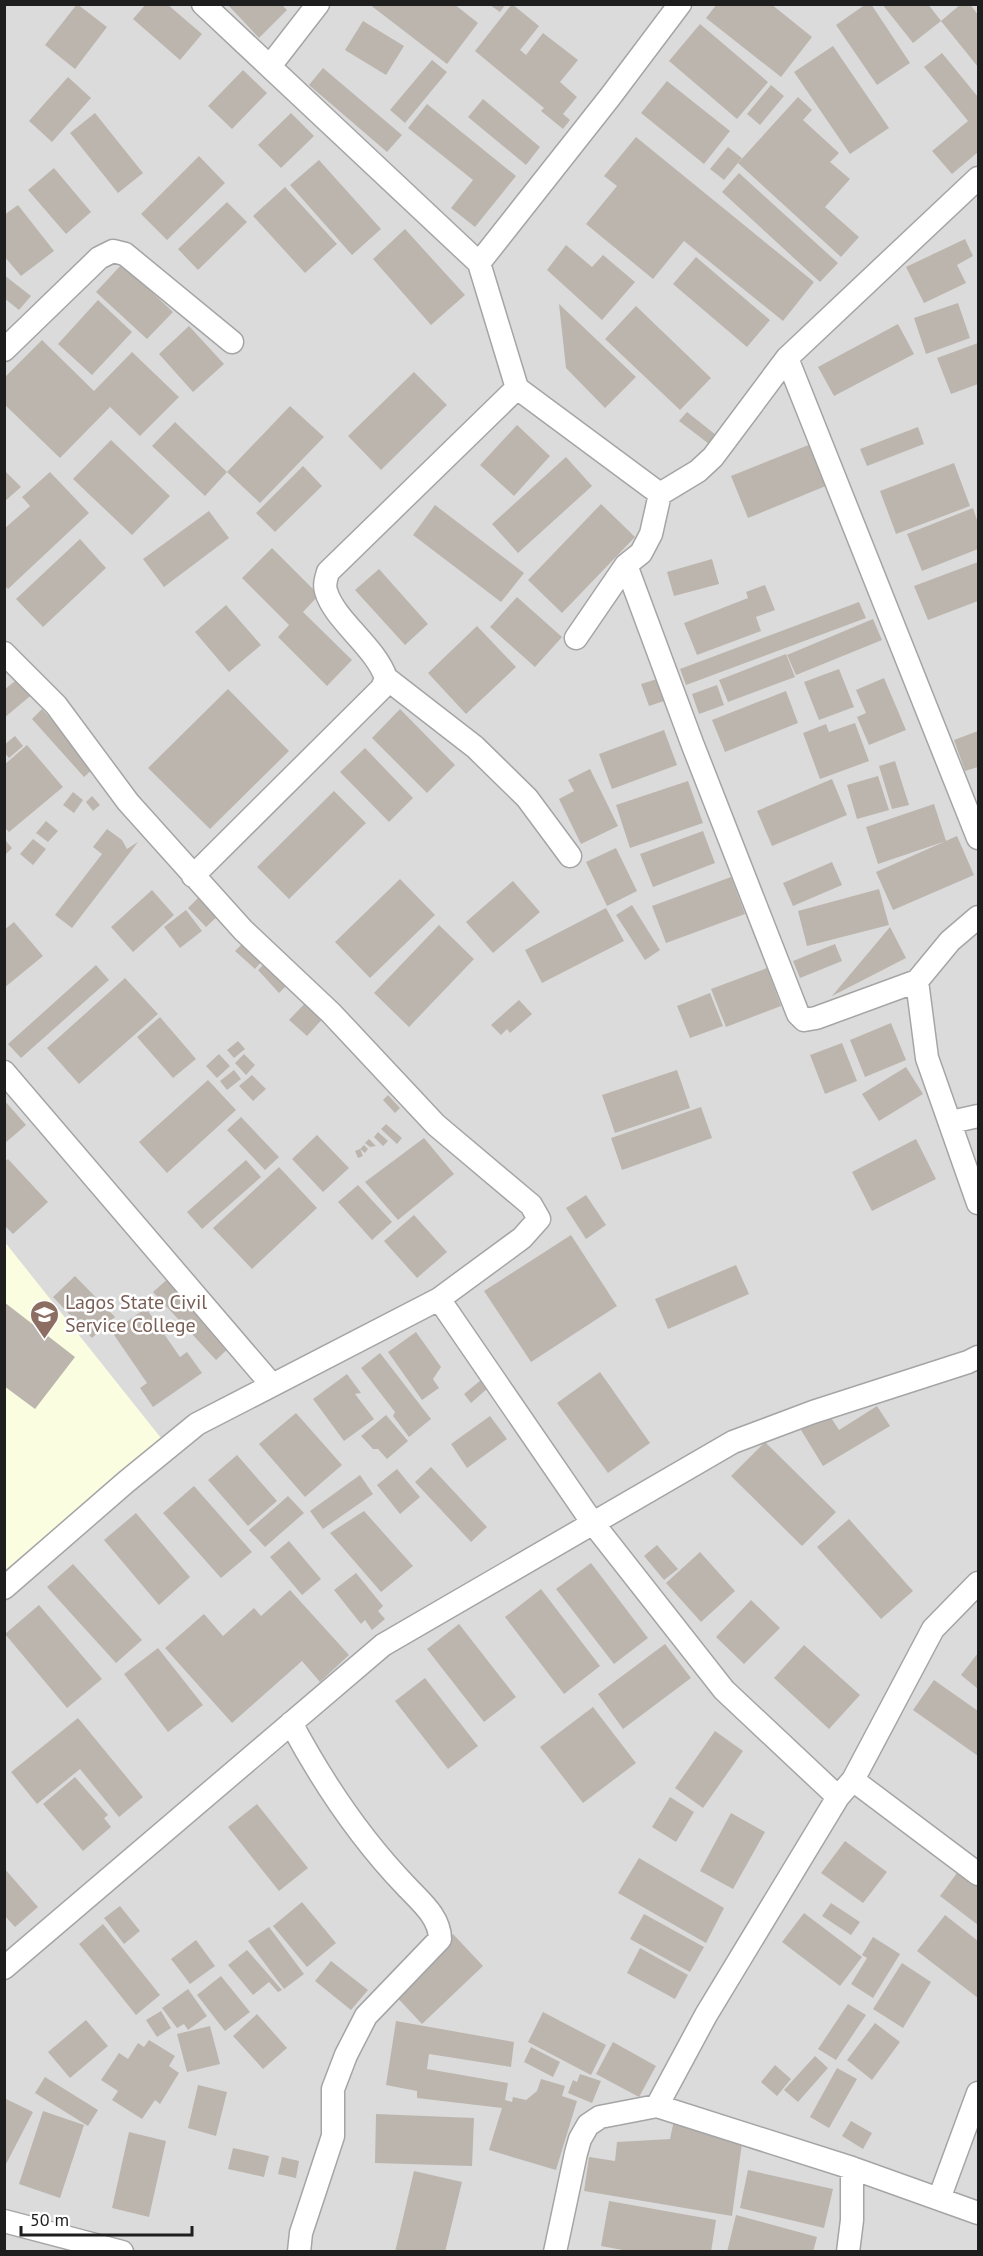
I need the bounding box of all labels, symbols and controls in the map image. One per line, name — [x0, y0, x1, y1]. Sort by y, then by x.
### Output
place label: Lagos State Civil Service College — [65, 1289, 207, 1338]
school or university icon: Lagos State Civil Service College — [28, 1298, 60, 1340]
scale bar — [21, 2199, 192, 2237]
text: 50 m — [30, 2208, 69, 2231]

